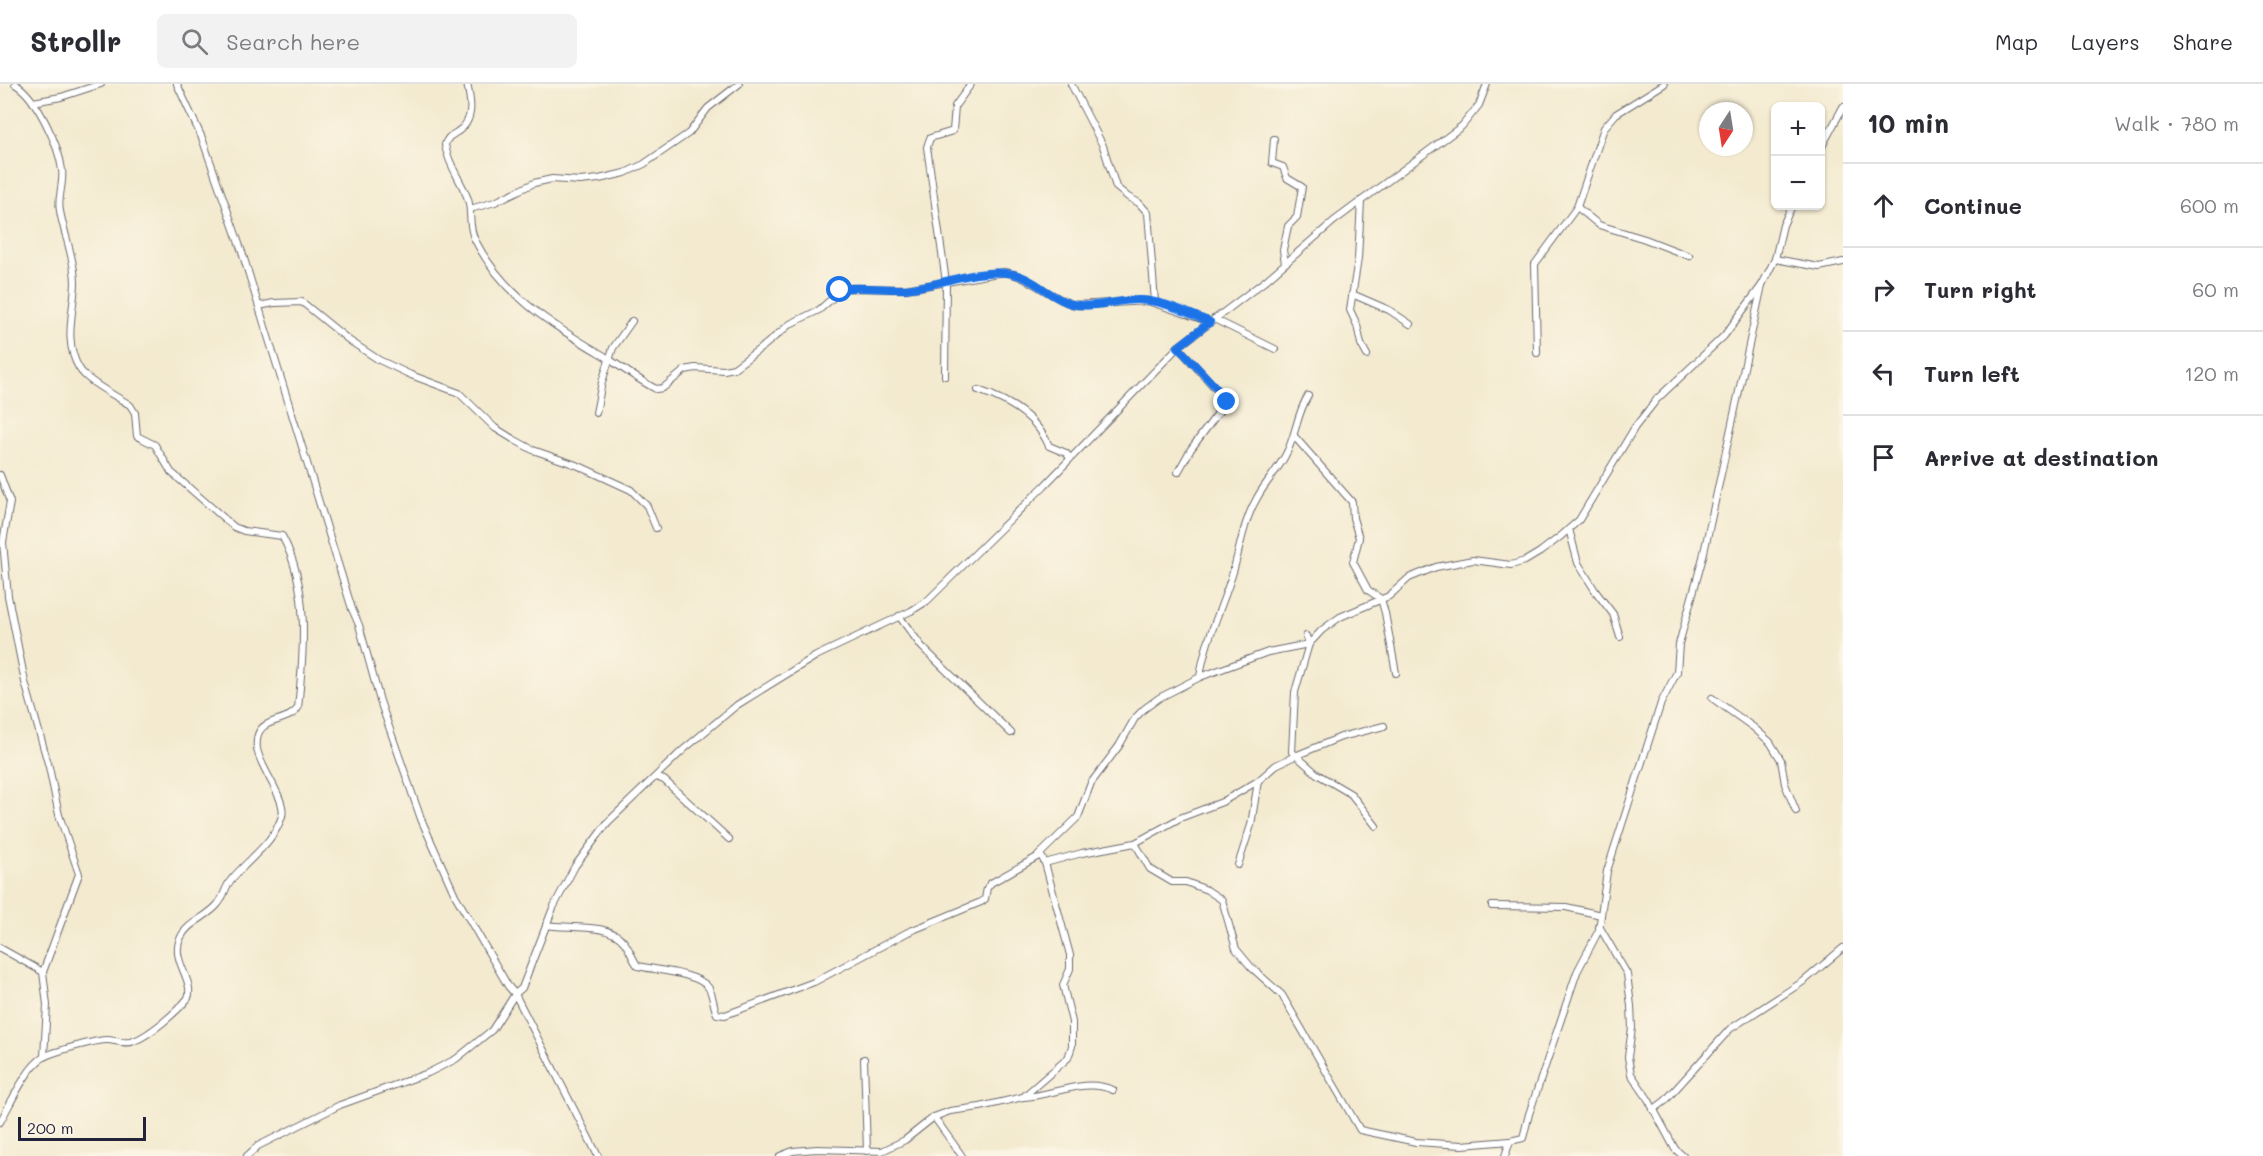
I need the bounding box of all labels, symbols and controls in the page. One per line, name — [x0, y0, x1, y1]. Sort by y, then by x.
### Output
search box — [157, 14, 577, 68]
text: Strollr — [30, 23, 121, 59]
icon: search — [178, 25, 211, 58]
text: Search here — [226, 27, 360, 56]
text: Map — [1995, 28, 2038, 55]
text: Layers — [2071, 28, 2140, 55]
text: Share — [2173, 28, 2233, 55]
north arrow — [1699, 102, 1753, 156]
map controls — [1771, 102, 1825, 210]
button: + — [1771, 102, 1825, 156]
text: 10 min — [1867, 106, 1949, 140]
text: Walk · 780 m — [2114, 110, 2239, 136]
button: − — [1771, 156, 1825, 210]
icon: ahead — [1867, 189, 1900, 222]
text: Continue — [1924, 191, 2022, 220]
text: 600 m — [2180, 192, 2239, 218]
icon: right — [1867, 273, 1900, 306]
text: Turn right — [1924, 275, 2036, 304]
route start — [826, 276, 852, 302]
text: 60 m — [2192, 276, 2239, 302]
icon: left — [1867, 357, 1900, 390]
text: Turn left — [1924, 359, 2020, 388]
text: 120 m — [2184, 360, 2239, 386]
route end — [1213, 388, 1239, 414]
icon: arrive — [1867, 441, 1900, 474]
text: Arrive at destination — [1924, 443, 2159, 472]
scale bar — [18, 1114, 146, 1142]
text: 200 m — [27, 1117, 74, 1138]

